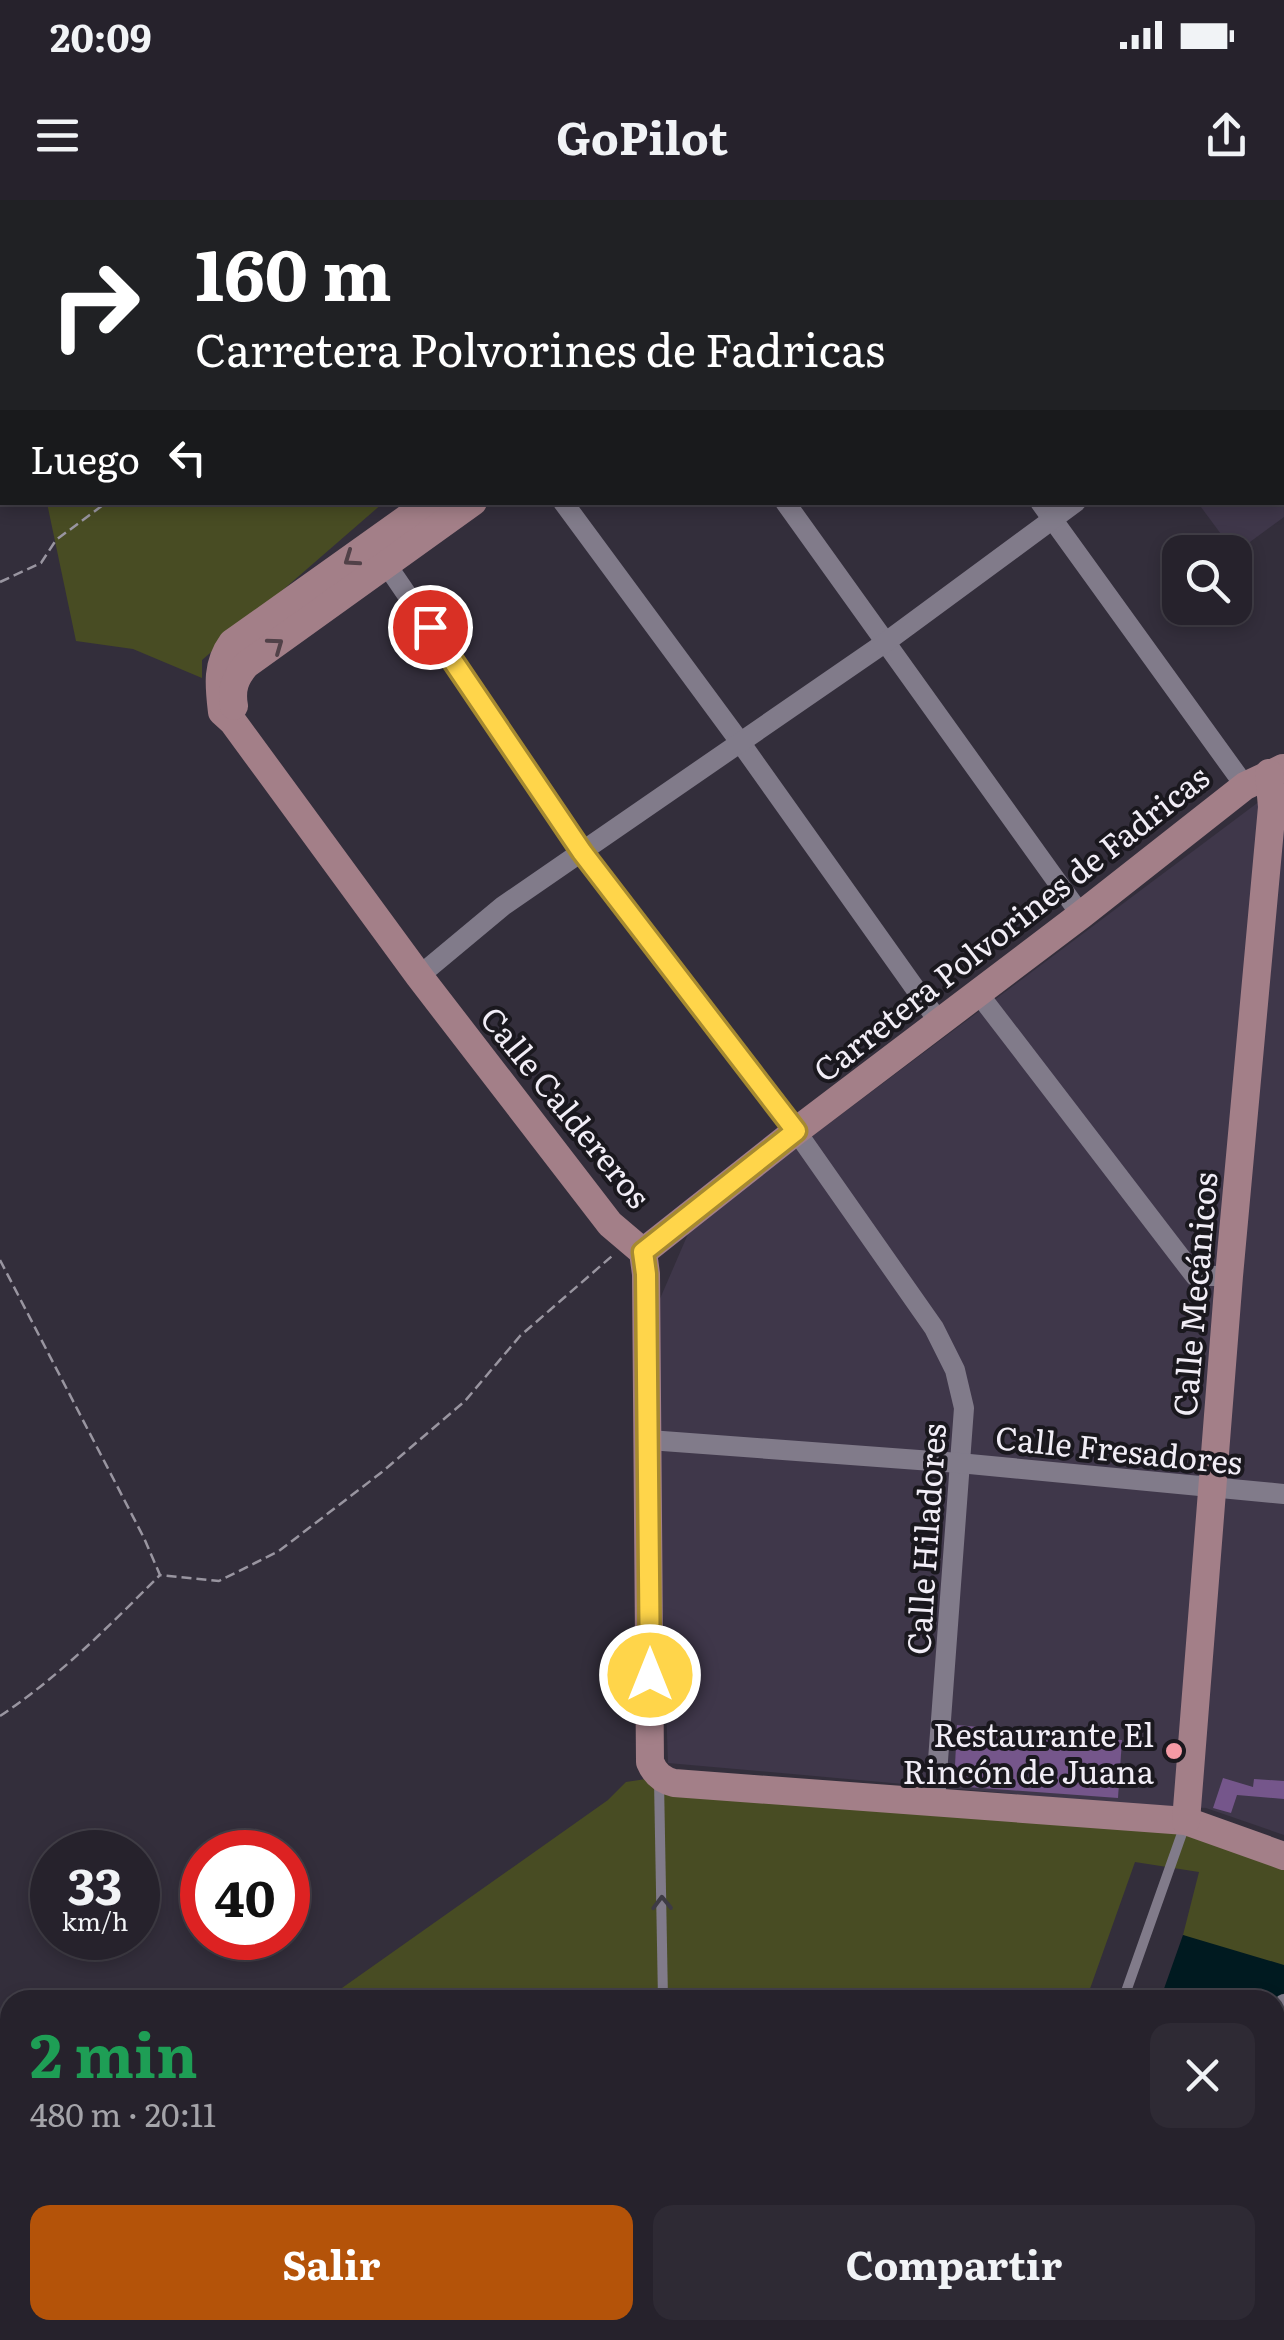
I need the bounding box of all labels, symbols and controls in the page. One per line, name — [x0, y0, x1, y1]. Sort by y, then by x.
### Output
text: 20:09 — [50, 7, 152, 64]
text: GoPilot — [556, 102, 728, 169]
icon: menu — [30, 108, 85, 163]
icon: share — [1199, 108, 1254, 163]
text: 160 m — [195, 219, 392, 323]
icon: right — [30, 240, 160, 370]
text: Carretera Polvorines de Fadricas — [195, 314, 885, 381]
text: Luego — [30, 429, 140, 486]
icon: left — [160, 430, 215, 485]
map controls — [1162, 535, 1252, 625]
button: search — [1162, 535, 1252, 625]
one-way arrow — [343, 547, 362, 565]
pin — [388, 585, 473, 670]
icon: arrive — [403, 600, 458, 655]
one-way arrow — [265, 639, 283, 656]
street label: Carretera Polvorines de Fadricas — [802, 752, 1218, 1092]
street label: Calle Caldereros — [471, 995, 663, 1217]
street label: Calle Mecánicos — [1158, 1170, 1228, 1418]
street label: Calle Fresadores — [993, 1411, 1245, 1485]
street label: Calle Hiladores — [892, 1422, 956, 1656]
position arrow — [598, 1623, 702, 1727]
place label: Restaurante El Rincón de Juana — [903, 1709, 1155, 1794]
marker: Restaurante El Rincón de Juana — [1163, 1740, 1185, 1762]
speed limit sign: 40 — [180, 1830, 310, 1960]
text: 33 — [68, 1846, 122, 1920]
one-way arrow — [651, 1894, 672, 1910]
text: km/h — [62, 1902, 128, 1939]
text: 2 min — [30, 2007, 198, 2096]
button: close — [1150, 2023, 1255, 2128]
text: 480 m · 20:11 — [30, 2089, 216, 2137]
button: Salir — [30, 2205, 633, 2320]
button: Compartir — [653, 2205, 1255, 2320]

